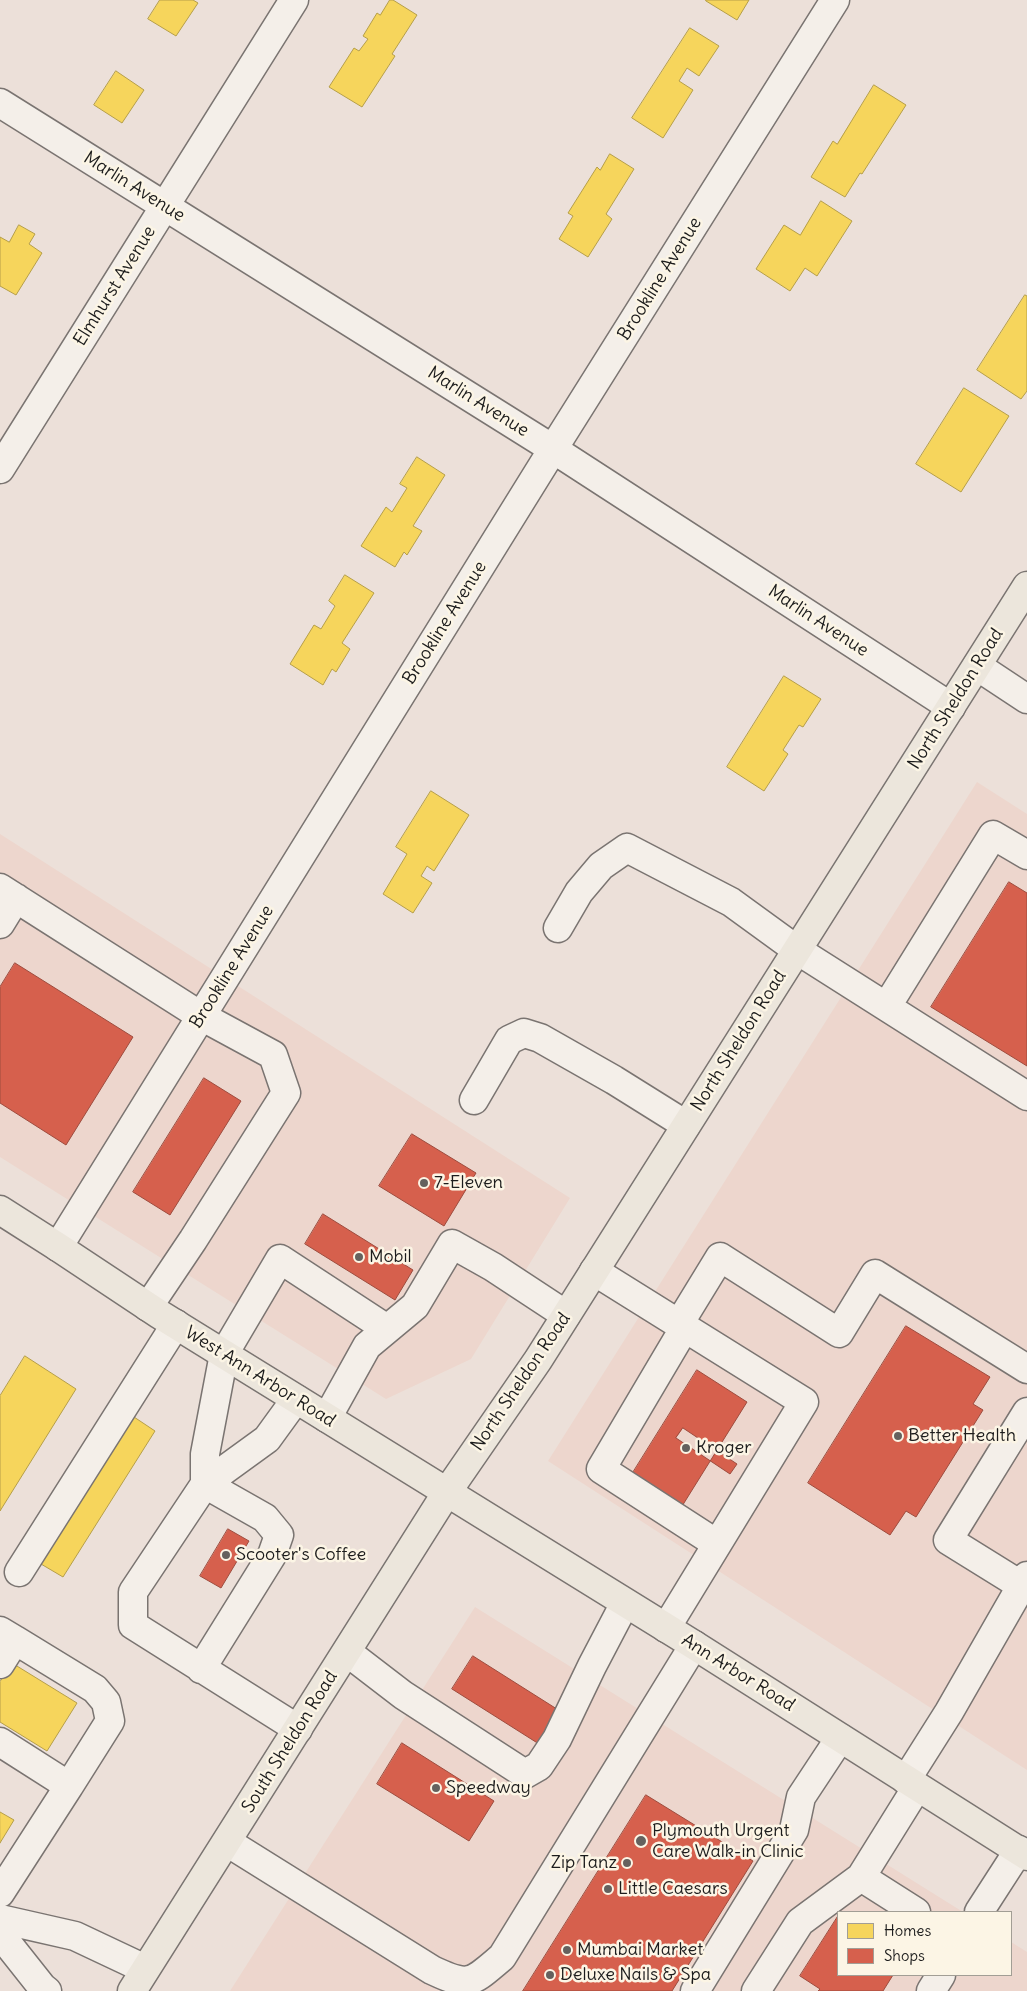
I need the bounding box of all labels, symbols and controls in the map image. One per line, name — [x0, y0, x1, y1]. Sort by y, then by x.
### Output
street label: Marlin Avenue — [79, 147, 189, 227]
street label: Brookline Avenue — [613, 213, 707, 345]
street label: Elmhurst Avenue — [69, 222, 161, 350]
street label: Marlin Avenue — [423, 362, 533, 442]
street label: Brookline Avenue — [398, 557, 492, 689]
street label: Marlin Avenue — [764, 581, 872, 661]
street label: North Sheldon Road — [904, 624, 1008, 774]
street label: Brookline Avenue — [185, 901, 279, 1033]
street label: North Sheldon Road — [687, 966, 791, 1116]
place label: 7-Eleven — [434, 1172, 503, 1194]
marker: 7-Eleven — [418, 1177, 430, 1189]
place label: Mobil — [369, 1246, 412, 1268]
marker: Mobil — [353, 1251, 365, 1263]
street label: North Sheldon Road — [467, 1309, 575, 1455]
street label: West Ann Arbor Road — [181, 1322, 339, 1432]
place label: Better Health — [908, 1425, 1016, 1447]
marker: Better Health — [892, 1430, 904, 1442]
place label: Kroger — [696, 1437, 752, 1459]
marker: Kroger — [680, 1442, 692, 1454]
place label: Scooter's Coffee — [236, 1544, 366, 1566]
marker: Scooter's Coffee — [220, 1549, 232, 1561]
street label: Ann Arbor Road — [677, 1630, 799, 1716]
street label: South Sheldon Road — [238, 1667, 342, 1817]
place label: Speedway — [446, 1777, 531, 1799]
marker: Speedway — [430, 1782, 442, 1794]
place label: Plymouth Urgent Care Walk-in Clinic — [652, 1820, 804, 1862]
marker: Plymouth Urgent Care Walk-in Clinic — [634, 1834, 648, 1848]
place label: Zip Tanz — [551, 1852, 617, 1874]
marker: Zip Tanz — [621, 1857, 633, 1869]
place label: Little Caesars — [618, 1878, 728, 1900]
marker: Little Caesars — [602, 1883, 614, 1895]
legend — [837, 1911, 1012, 1976]
text: Homes — [884, 1921, 931, 1940]
place label: Mumbai Market — [577, 1939, 703, 1961]
marker: Mumbai Market — [561, 1944, 573, 1956]
text: Shops — [884, 1946, 925, 1965]
place label: Deluxe Nails & Spa — [560, 1964, 711, 1986]
marker: Deluxe Nails & Spa — [544, 1969, 556, 1981]

